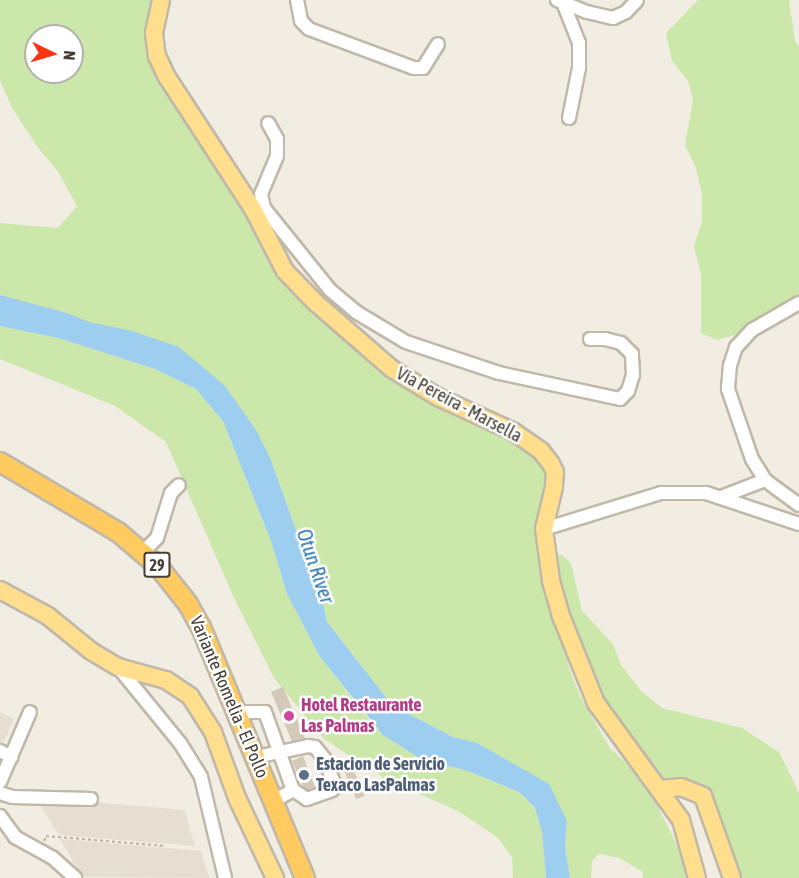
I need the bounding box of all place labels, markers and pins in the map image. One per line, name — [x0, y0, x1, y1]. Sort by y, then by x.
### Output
place label: Hotel Restaurante Las Palmas — [301, 695, 421, 738]
marker: Hotel Restaurante Las Palmas — [282, 709, 296, 723]
place label: Estacion de Servicio Texaco LasPalmas — [316, 754, 445, 796]
marker: Estacion de Servicio Texaco LasPalmas — [297, 768, 311, 782]

